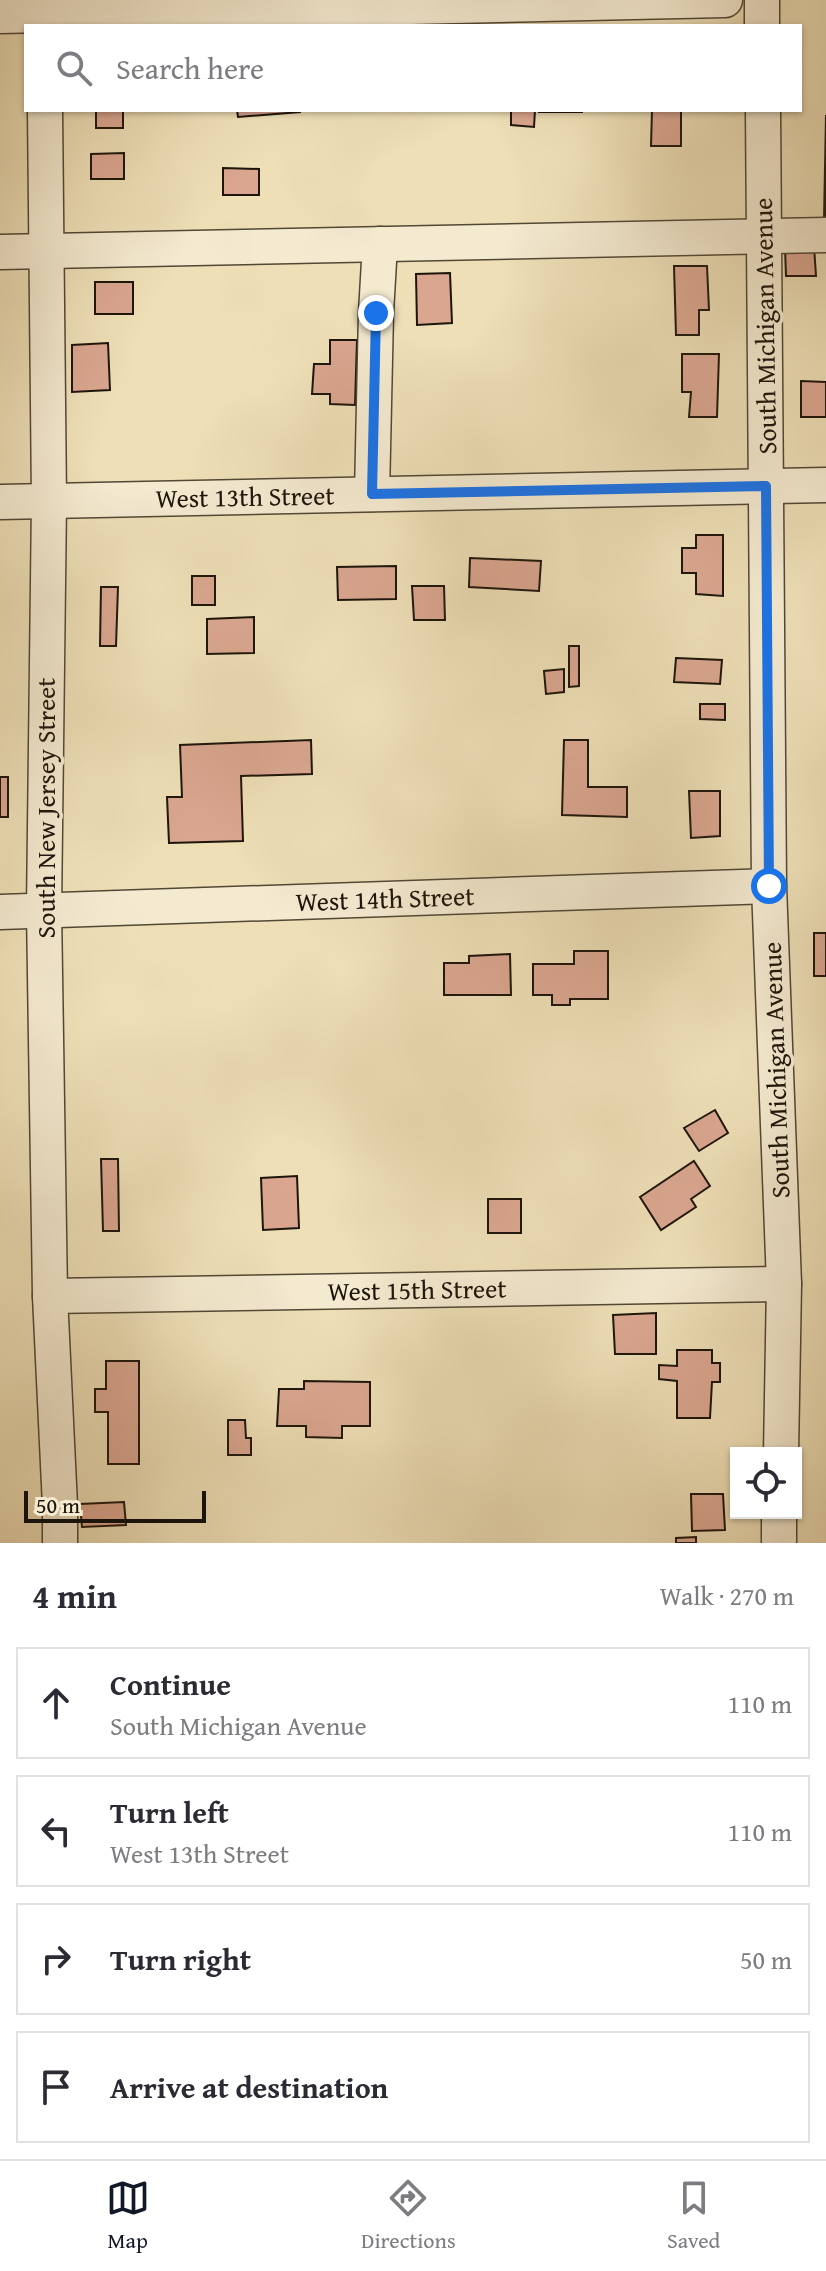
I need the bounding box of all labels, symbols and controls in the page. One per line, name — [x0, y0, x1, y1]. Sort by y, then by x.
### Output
search box — [24, 24, 802, 112]
icon: search — [52, 46, 96, 90]
text: Search here — [116, 46, 264, 90]
street label: South Michigan Avenue — [743, 197, 786, 455]
route end — [358, 295, 394, 331]
street label: West 13th Street — [155, 475, 335, 518]
street label: South New Jersey Street — [26, 678, 65, 939]
route start — [751, 868, 787, 904]
street label: West 14th Street — [295, 876, 475, 921]
street label: South Michigan Avenue — [752, 941, 799, 1199]
street label: West 15th Street — [327, 1268, 507, 1311]
map controls — [730, 1447, 802, 1519]
button: locate — [730, 1447, 802, 1519]
scale bar — [24, 1487, 206, 1523]
text: 50 m — [36, 1489, 80, 1521]
text: 4 min — [32, 1571, 117, 1620]
text: Walk · 270 m — [660, 1576, 794, 1615]
text: Continue — [110, 1662, 231, 1706]
icon: ahead — [34, 1681, 78, 1725]
text: 110 m — [727, 1684, 792, 1723]
text: South Michigan Avenue — [110, 1706, 367, 1745]
text: Turn left — [110, 1790, 229, 1834]
icon: left — [34, 1809, 78, 1853]
text: 110 m — [727, 1812, 792, 1851]
text: West 13th Street — [110, 1834, 289, 1873]
icon: right — [34, 1937, 78, 1981]
text: Turn right — [110, 1937, 251, 1981]
text: 50 m — [740, 1940, 792, 1979]
icon: arrive — [34, 2065, 78, 2109]
text: Arrive at destination — [110, 2065, 388, 2109]
tab: Map — [106, 2176, 150, 2256]
tab: Directions — [361, 2176, 456, 2256]
tab: Saved — [667, 2176, 720, 2256]

